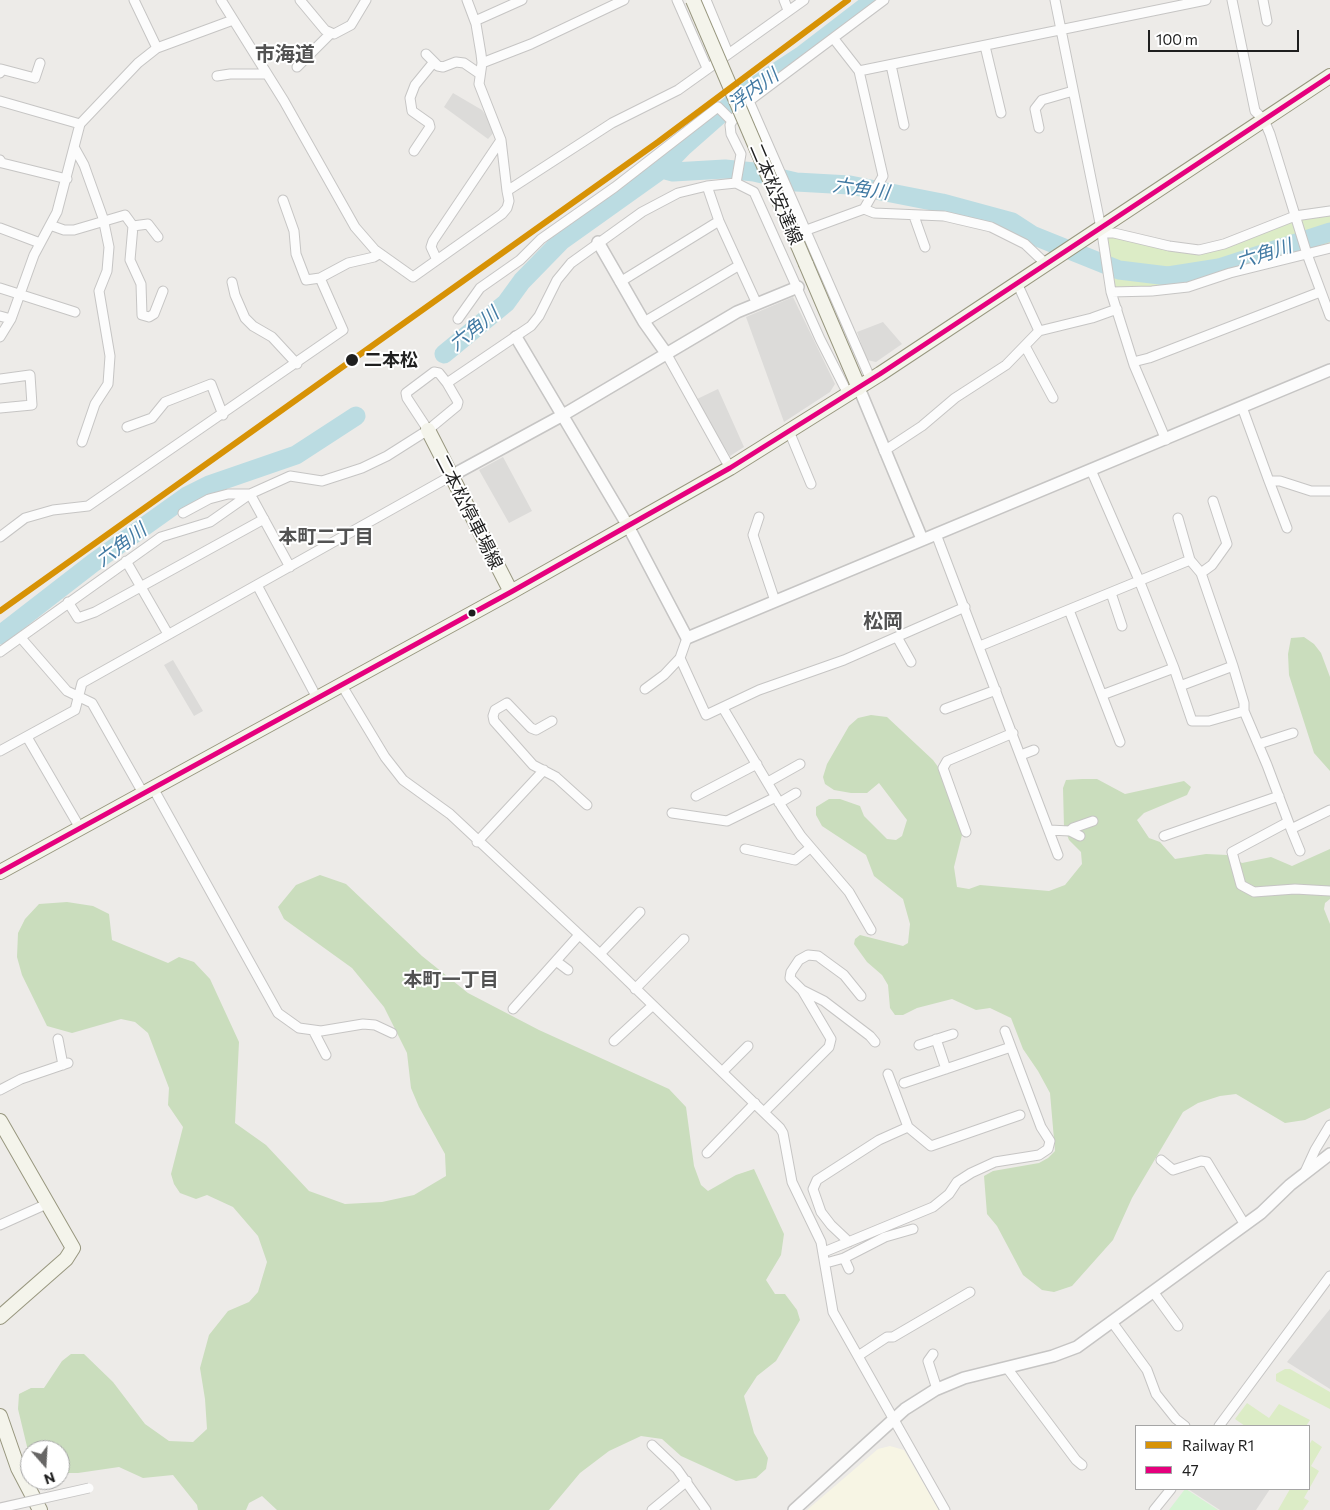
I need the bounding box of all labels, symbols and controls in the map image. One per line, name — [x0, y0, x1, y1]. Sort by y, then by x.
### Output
scale bar — [1150, 20, 1301, 52]
text: 100 m — [1156, 30, 1198, 48]
district label: 市海道 — [255, 42, 315, 66]
water label: 浮内川 — [723, 64, 783, 116]
street label: 二本松安達線 — [745, 140, 807, 248]
water label: 六角川 — [831, 174, 891, 204]
water label: 六角川 — [1233, 234, 1295, 274]
water label: 六角川 — [445, 302, 503, 356]
place label: 二本松 — [364, 349, 418, 371]
marker: 二本松 — [344, 352, 360, 368]
street label: 二本松停車場線 — [431, 451, 507, 573]
water label: 六角川 — [91, 519, 151, 571]
district label: 本町二丁目 — [279, 526, 373, 548]
unlabelled marker — [467, 608, 477, 618]
district label: 松岡 — [863, 609, 903, 633]
district label: 本町一丁目 — [404, 969, 498, 991]
legend — [1135, 1425, 1310, 1490]
text: Railway R1 — [1182, 1436, 1254, 1454]
north arrow — [20, 1440, 70, 1490]
text: 47 — [1182, 1461, 1199, 1479]
text: N — [42, 1469, 57, 1488]

